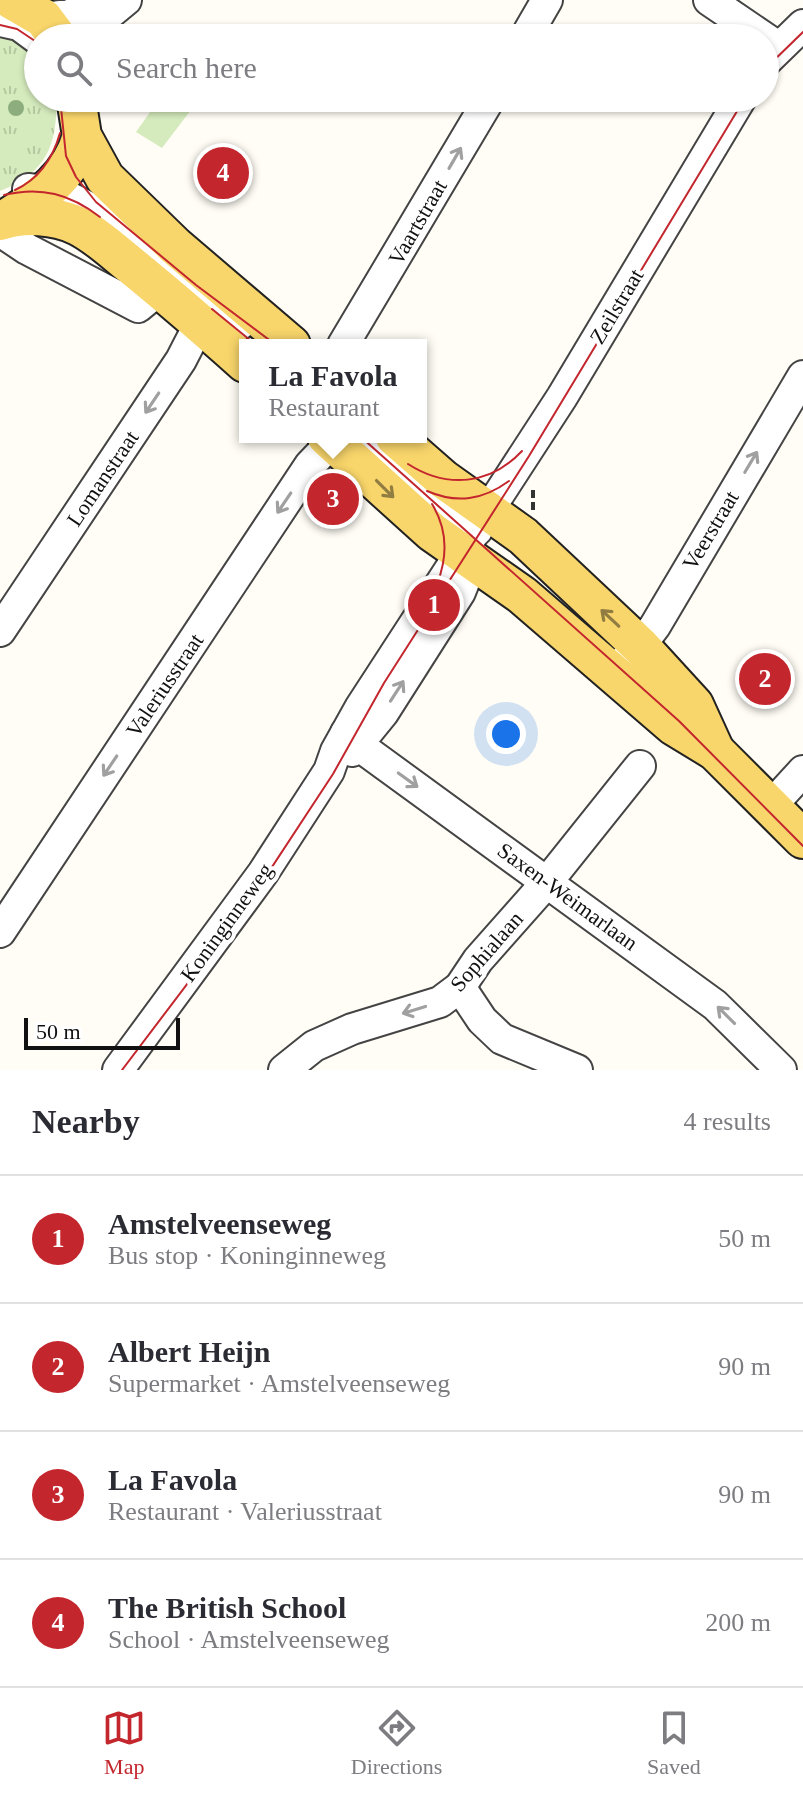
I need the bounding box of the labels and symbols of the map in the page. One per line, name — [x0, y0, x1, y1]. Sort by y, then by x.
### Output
pin: 4 — [197, 143, 249, 203]
one-way arrow — [447, 147, 463, 170]
street label: Vaartstraat — [383, 175, 452, 269]
street label: Zeilstraat — [584, 264, 649, 348]
one-way arrow — [144, 391, 161, 413]
street label: Lomanstraat — [61, 426, 144, 531]
one-way arrow — [743, 451, 759, 474]
pin: 3 — [307, 469, 359, 529]
one-way arrow — [375, 479, 394, 498]
street label: Veerstraat — [677, 486, 744, 574]
one-way arrow — [276, 491, 292, 514]
pin: 1 — [408, 575, 460, 635]
one-way arrow — [601, 609, 621, 627]
street label: Valeriusstraat — [121, 629, 208, 742]
pin: 2 — [739, 649, 791, 709]
one-way arrow — [389, 680, 405, 702]
your location — [486, 714, 526, 754]
one-way arrow — [102, 755, 118, 777]
one-way arrow — [396, 772, 418, 789]
street label: Saxen-Weimarlaan — [493, 837, 643, 956]
street label: Koninginneweg — [175, 858, 278, 986]
street label: Sophialaan — [445, 906, 528, 996]
one-way arrow — [402, 1004, 427, 1018]
one-way arrow — [717, 1006, 736, 1025]
scale bar — [24, 1014, 180, 1050]

